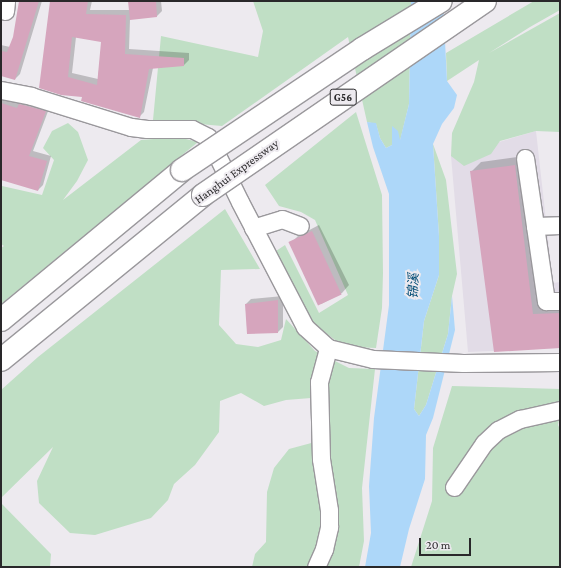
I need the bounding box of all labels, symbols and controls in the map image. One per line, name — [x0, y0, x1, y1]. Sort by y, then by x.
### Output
road number: G56 — [329, 88, 357, 106]
street label: Hanghui Expressway — [192, 137, 282, 207]
water label: 锦溪 — [406, 273, 422, 299]
scale bar — [421, 530, 473, 556]
text: 20 m — [426, 538, 450, 552]

